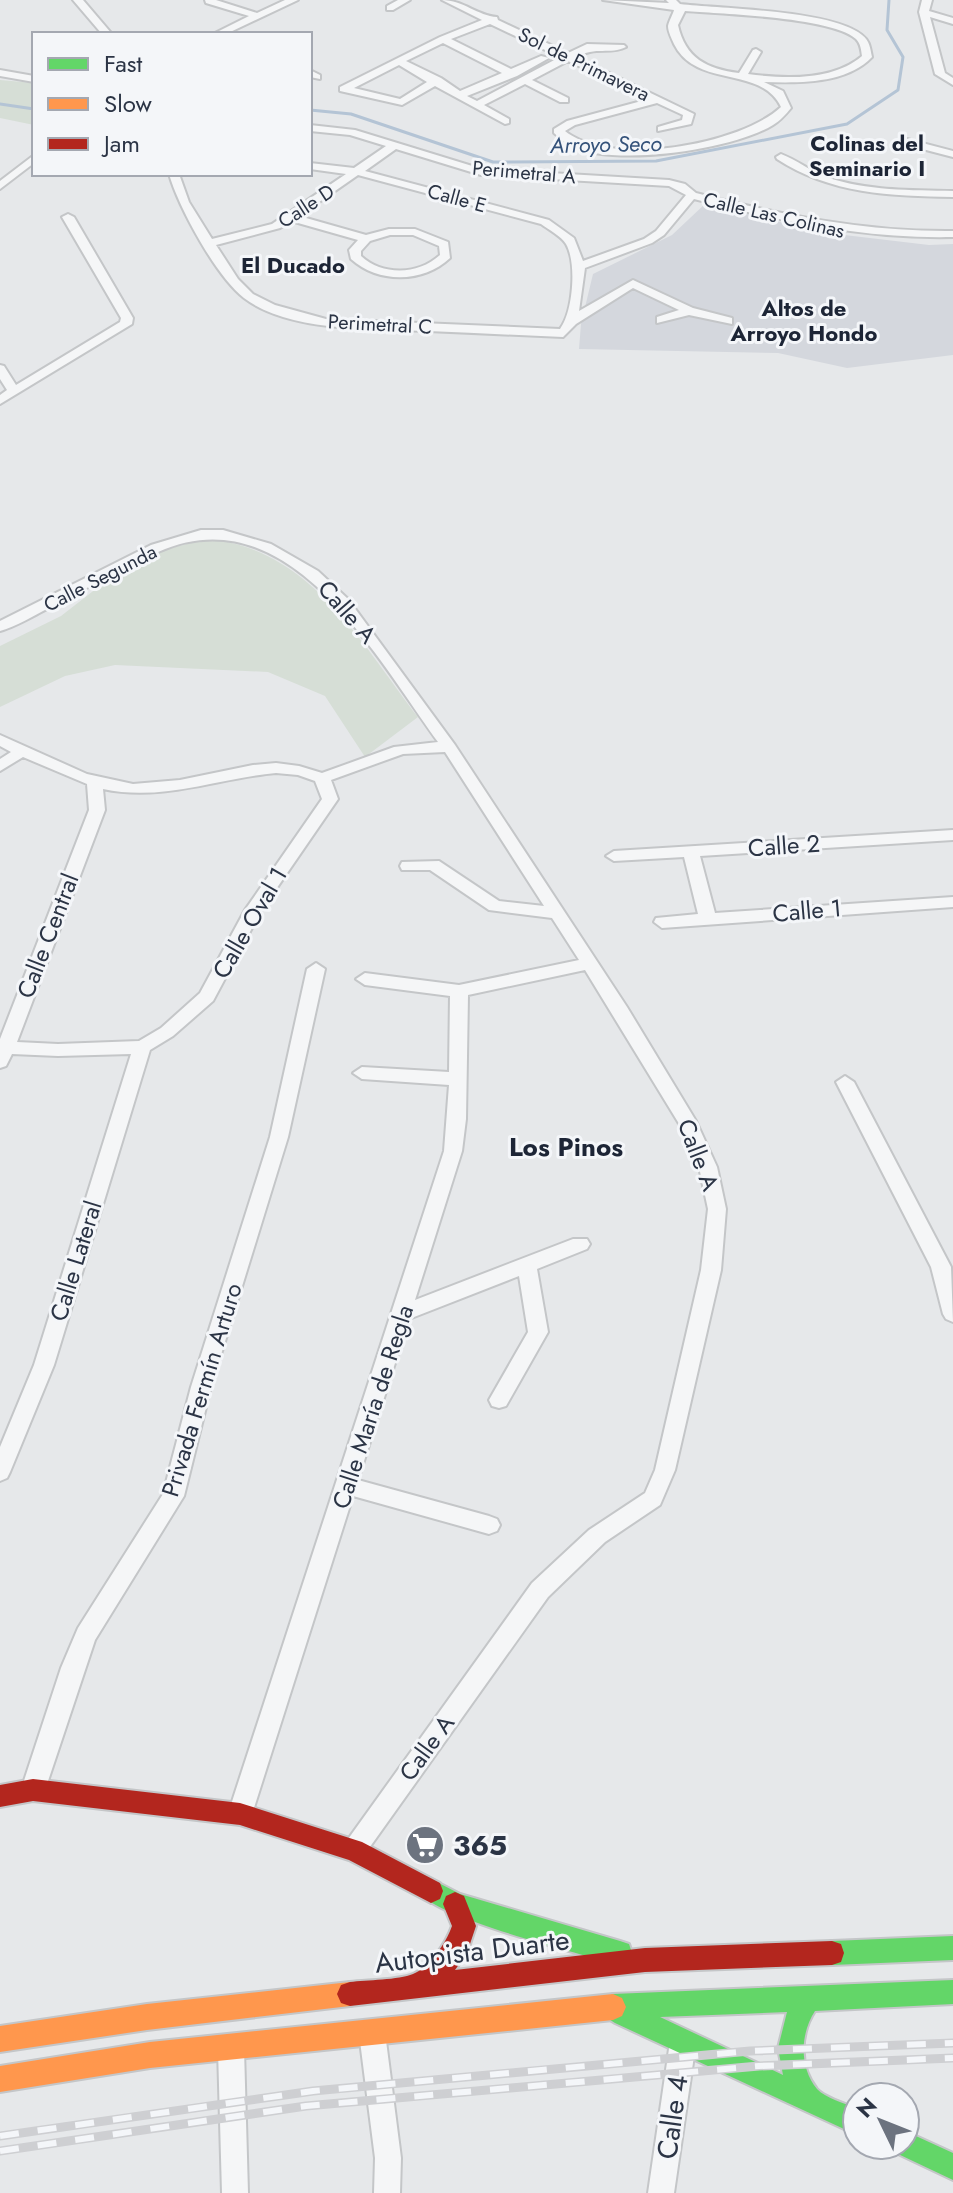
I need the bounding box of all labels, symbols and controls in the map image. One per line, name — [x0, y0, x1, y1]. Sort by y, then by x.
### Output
street label: Sol de Primavera — [513, 20, 654, 109]
legend — [32, 32, 312, 176]
text: Fast — [104, 46, 142, 81]
text: Slow — [104, 86, 152, 121]
text: Jam — [101, 126, 140, 161]
water label: Arroyo Seco — [549, 127, 662, 161]
district label: Colinas del Seminario I — [809, 127, 925, 184]
street label: Perimetral A — [471, 154, 578, 192]
street label: Calle D — [272, 177, 340, 236]
street label: Calle E — [424, 177, 490, 220]
street label: Calle Las Colinas — [700, 185, 847, 246]
district label: El Ducado — [241, 249, 345, 281]
district label: Altos de Arroyo Hondo — [730, 292, 877, 349]
street label: Perimetral C — [327, 307, 433, 342]
street label: Calle Segunda — [39, 537, 162, 619]
street label: Calle A — [310, 572, 385, 651]
street label: Calle 2 — [747, 826, 821, 865]
street label: Calle Oval 1 — [204, 861, 296, 985]
street label: Calle Central — [8, 868, 87, 1003]
street label: Calle 1 — [771, 890, 843, 931]
street label: Calle A — [669, 1114, 728, 1196]
district label: Los Pinos — [509, 1128, 623, 1166]
street label: Calle Lateral — [41, 1196, 110, 1325]
street label: Privada Fermín Arturo — [152, 1279, 251, 1501]
street label: Calle María de Regla — [323, 1300, 422, 1513]
street label: Calle A — [391, 1707, 463, 1788]
supermarket icon: 365 — [404, 1824, 446, 1866]
place label: 365 — [453, 1825, 507, 1866]
street label: Autopista Duarte — [372, 1919, 572, 1984]
street label: Calle 4 — [646, 2072, 699, 2162]
north arrow — [841, 2081, 921, 2161]
text: N — [849, 2090, 884, 2125]

